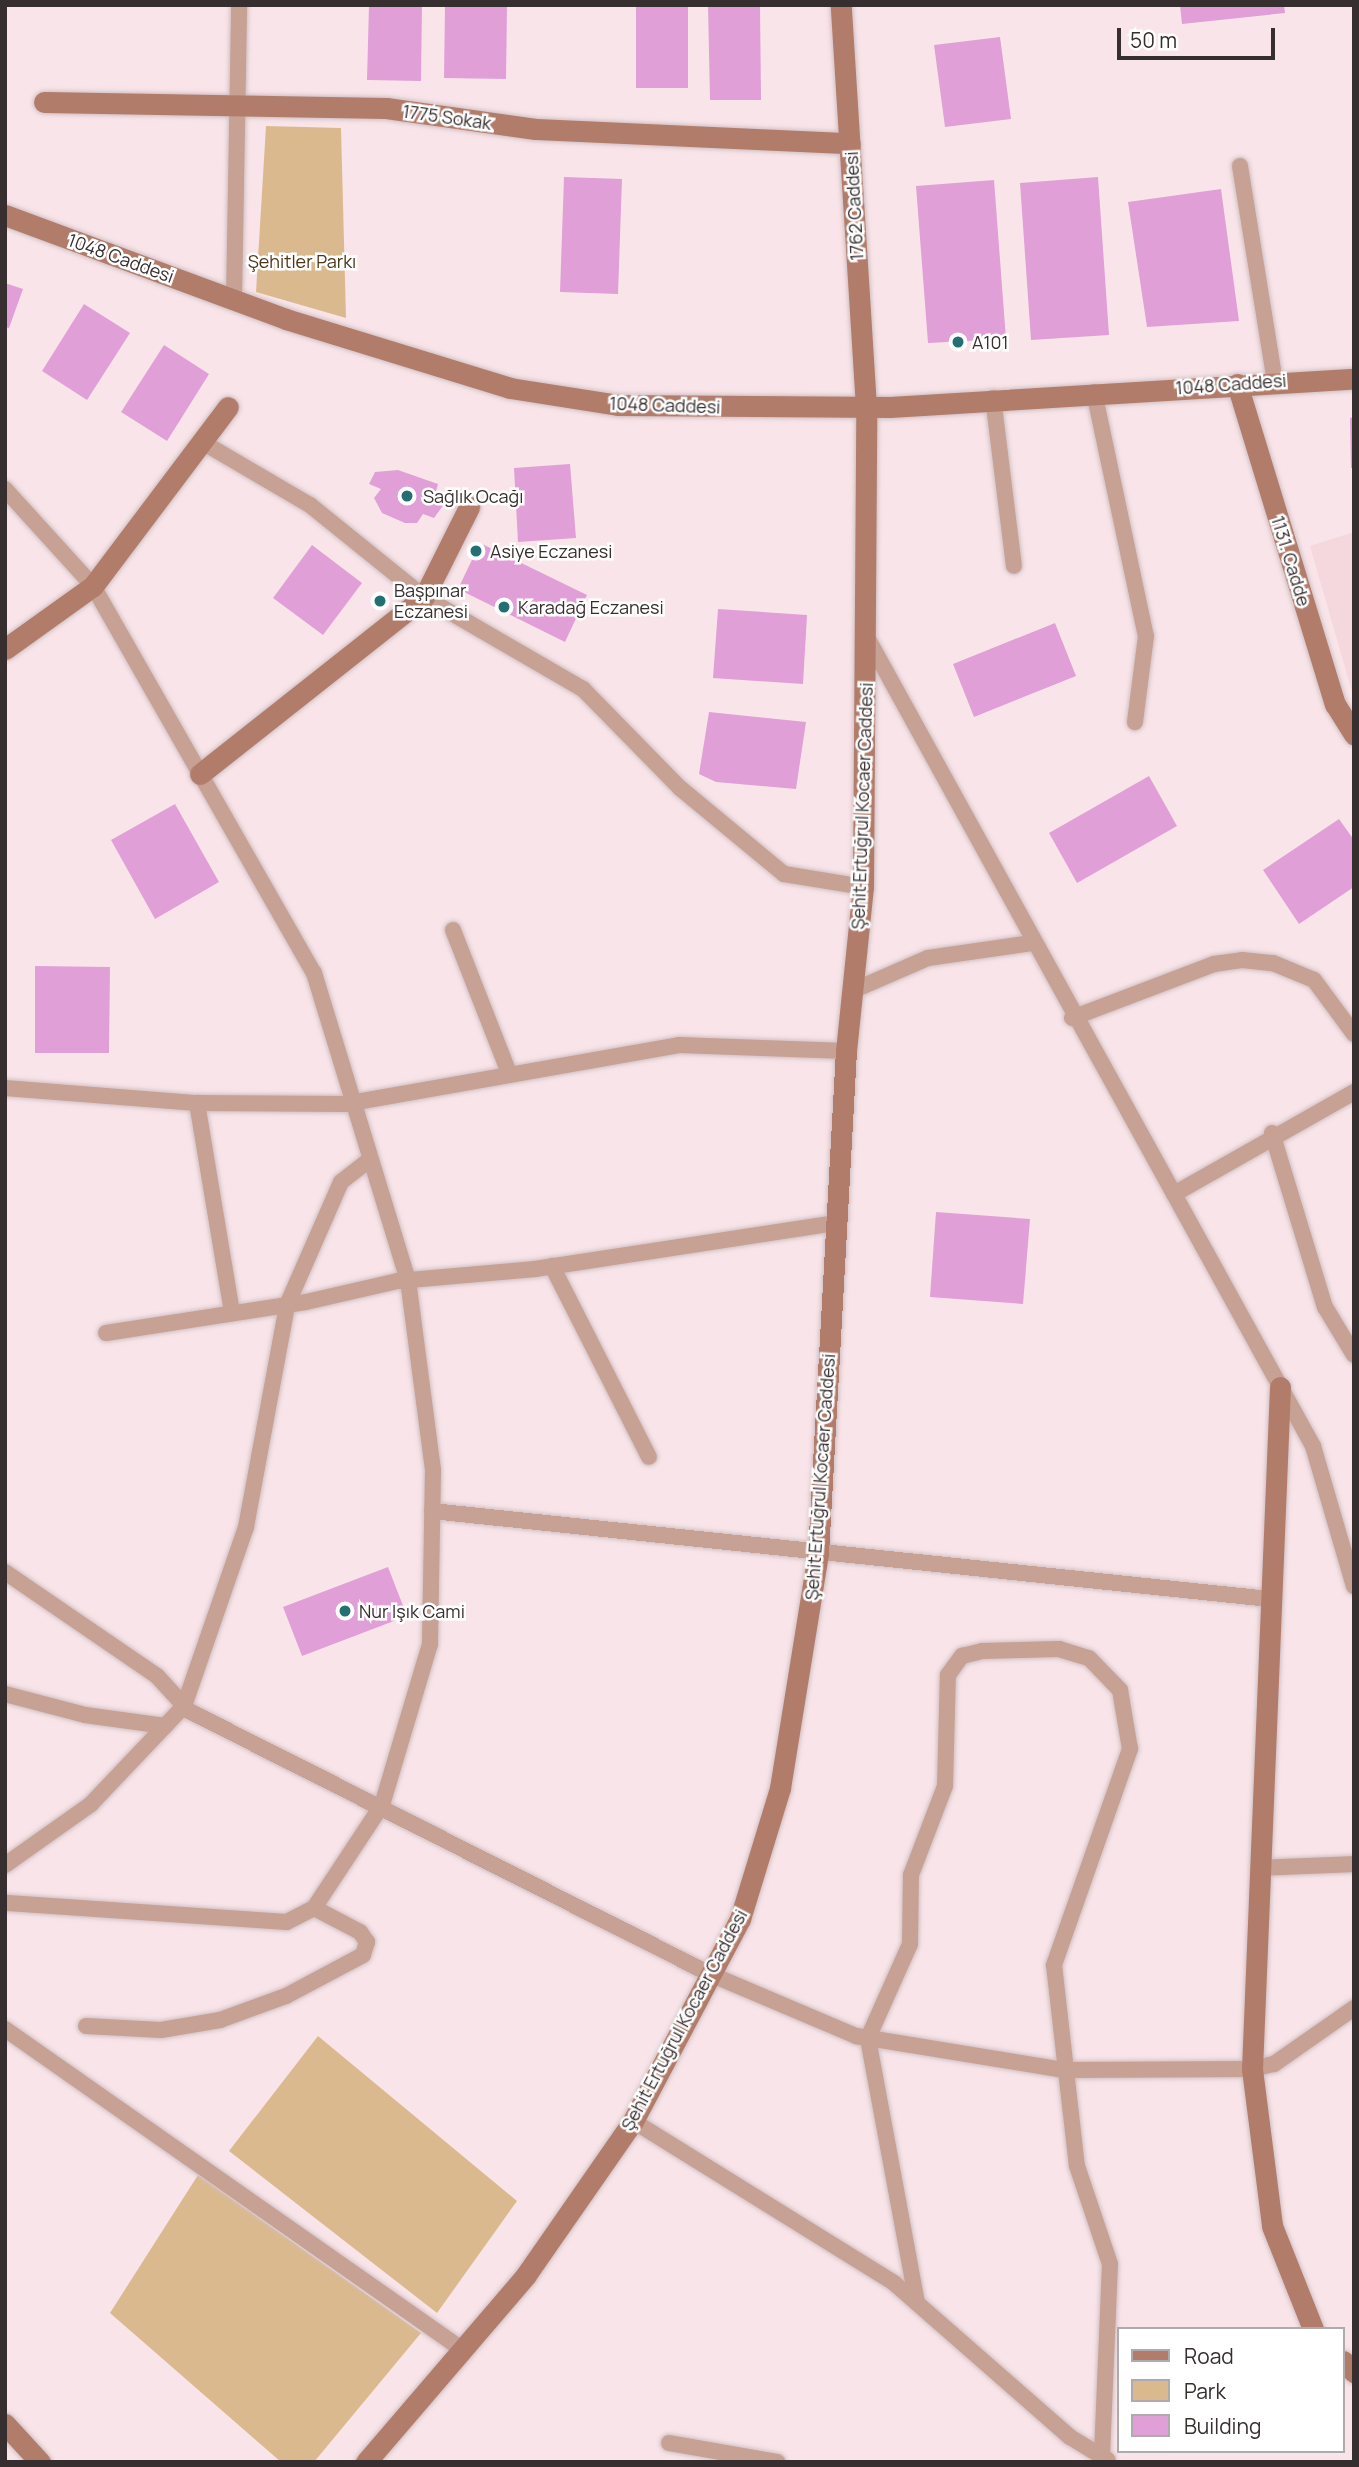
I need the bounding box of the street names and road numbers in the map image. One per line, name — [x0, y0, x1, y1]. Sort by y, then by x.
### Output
street label: 1775 Sokak — [401, 100, 493, 134]
street label: 1762 Caddesi — [840, 151, 868, 261]
street label: 1048 Caddesi — [65, 229, 177, 287]
street label: 1048 Caddesi — [1175, 369, 1287, 399]
street label: 1048 Caddesi — [609, 392, 721, 418]
street label: 1131. Cadde — [1267, 513, 1315, 609]
street label: Şehit Ertuğrul Kocaer Caddesi — [847, 682, 877, 930]
street label: Şehit Ertuğrul Kocaer Caddesi — [801, 1353, 839, 1601]
street label: Şehit Ertuğrul Kocaer Caddesi — [616, 1906, 752, 2134]

